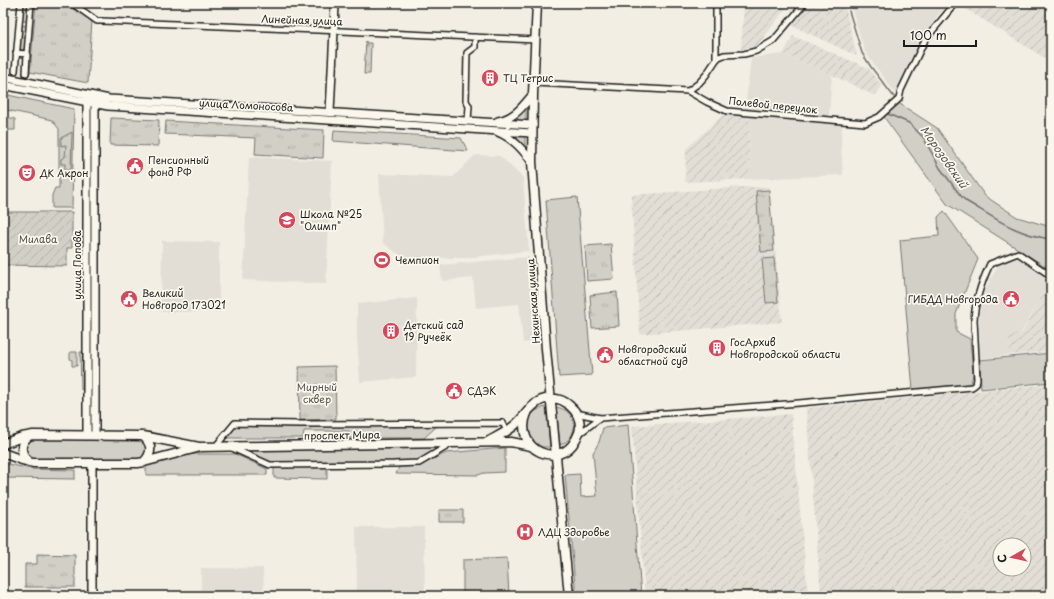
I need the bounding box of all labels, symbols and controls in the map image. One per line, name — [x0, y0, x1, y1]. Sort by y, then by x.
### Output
street label: Линейная улица — [261, 11, 344, 28]
scale bar — [904, 22, 976, 48]
text: 100 m — [910, 26, 947, 44]
building icon: ТЦ Тетрис — [480, 68, 500, 88]
place label: ТЦ Тетрис — [503, 70, 553, 85]
street label: Полевой переулок — [728, 92, 818, 118]
street label: улица Ломоносова — [199, 95, 294, 114]
water label: Морозовский — [917, 122, 973, 193]
place label: Пенсионный фонд РФ — [148, 152, 209, 179]
public building icon: Пенсионный фонд РФ — [125, 156, 145, 176]
theatre icon: ДК Акрон — [17, 163, 37, 183]
place label: ДК Акрон — [39, 165, 89, 180]
place label: Школа №25 "Олимп" — [300, 206, 362, 233]
school or university icon: Школа №25 "Олимп" — [277, 210, 297, 230]
street label: улица Попова — [69, 230, 84, 300]
park label: Милава — [19, 231, 58, 246]
sports icon: Чемпион — [372, 250, 392, 270]
place label: Чемпион — [395, 252, 439, 267]
street label: Нехинская улица — [522, 257, 543, 344]
place label: Великий Новгород 173021 — [142, 285, 226, 312]
public building icon: Великий Новгород 173021 — [119, 289, 139, 309]
public building icon: ГИБДД Новгорода — [1001, 289, 1021, 309]
place label: ГИБДД Новгорода — [908, 291, 999, 306]
place label: Детский сад 19 Ручеёк — [403, 317, 464, 344]
building icon: Детский сад 19 Ручеёк — [381, 321, 401, 341]
place label: ГосАрхив Новгородской области — [730, 334, 840, 361]
building icon: ГосАрхив Новгородской области — [707, 338, 727, 358]
place label: Новгородский областной суд — [618, 341, 688, 368]
public building icon: Новгородский областной суд — [595, 345, 615, 365]
park label: Мирный сквер — [297, 379, 337, 406]
public building icon: СДЭК — [444, 381, 464, 401]
place label: СДЭК — [467, 383, 496, 398]
street label: проспект Мира — [304, 426, 381, 443]
hospital icon: ЛДЦ Здоровье — [515, 522, 535, 542]
place label: ЛДЦ Здоровье — [538, 524, 610, 539]
north arrow — [992, 537, 1032, 577]
text: С — [993, 553, 1011, 564]

